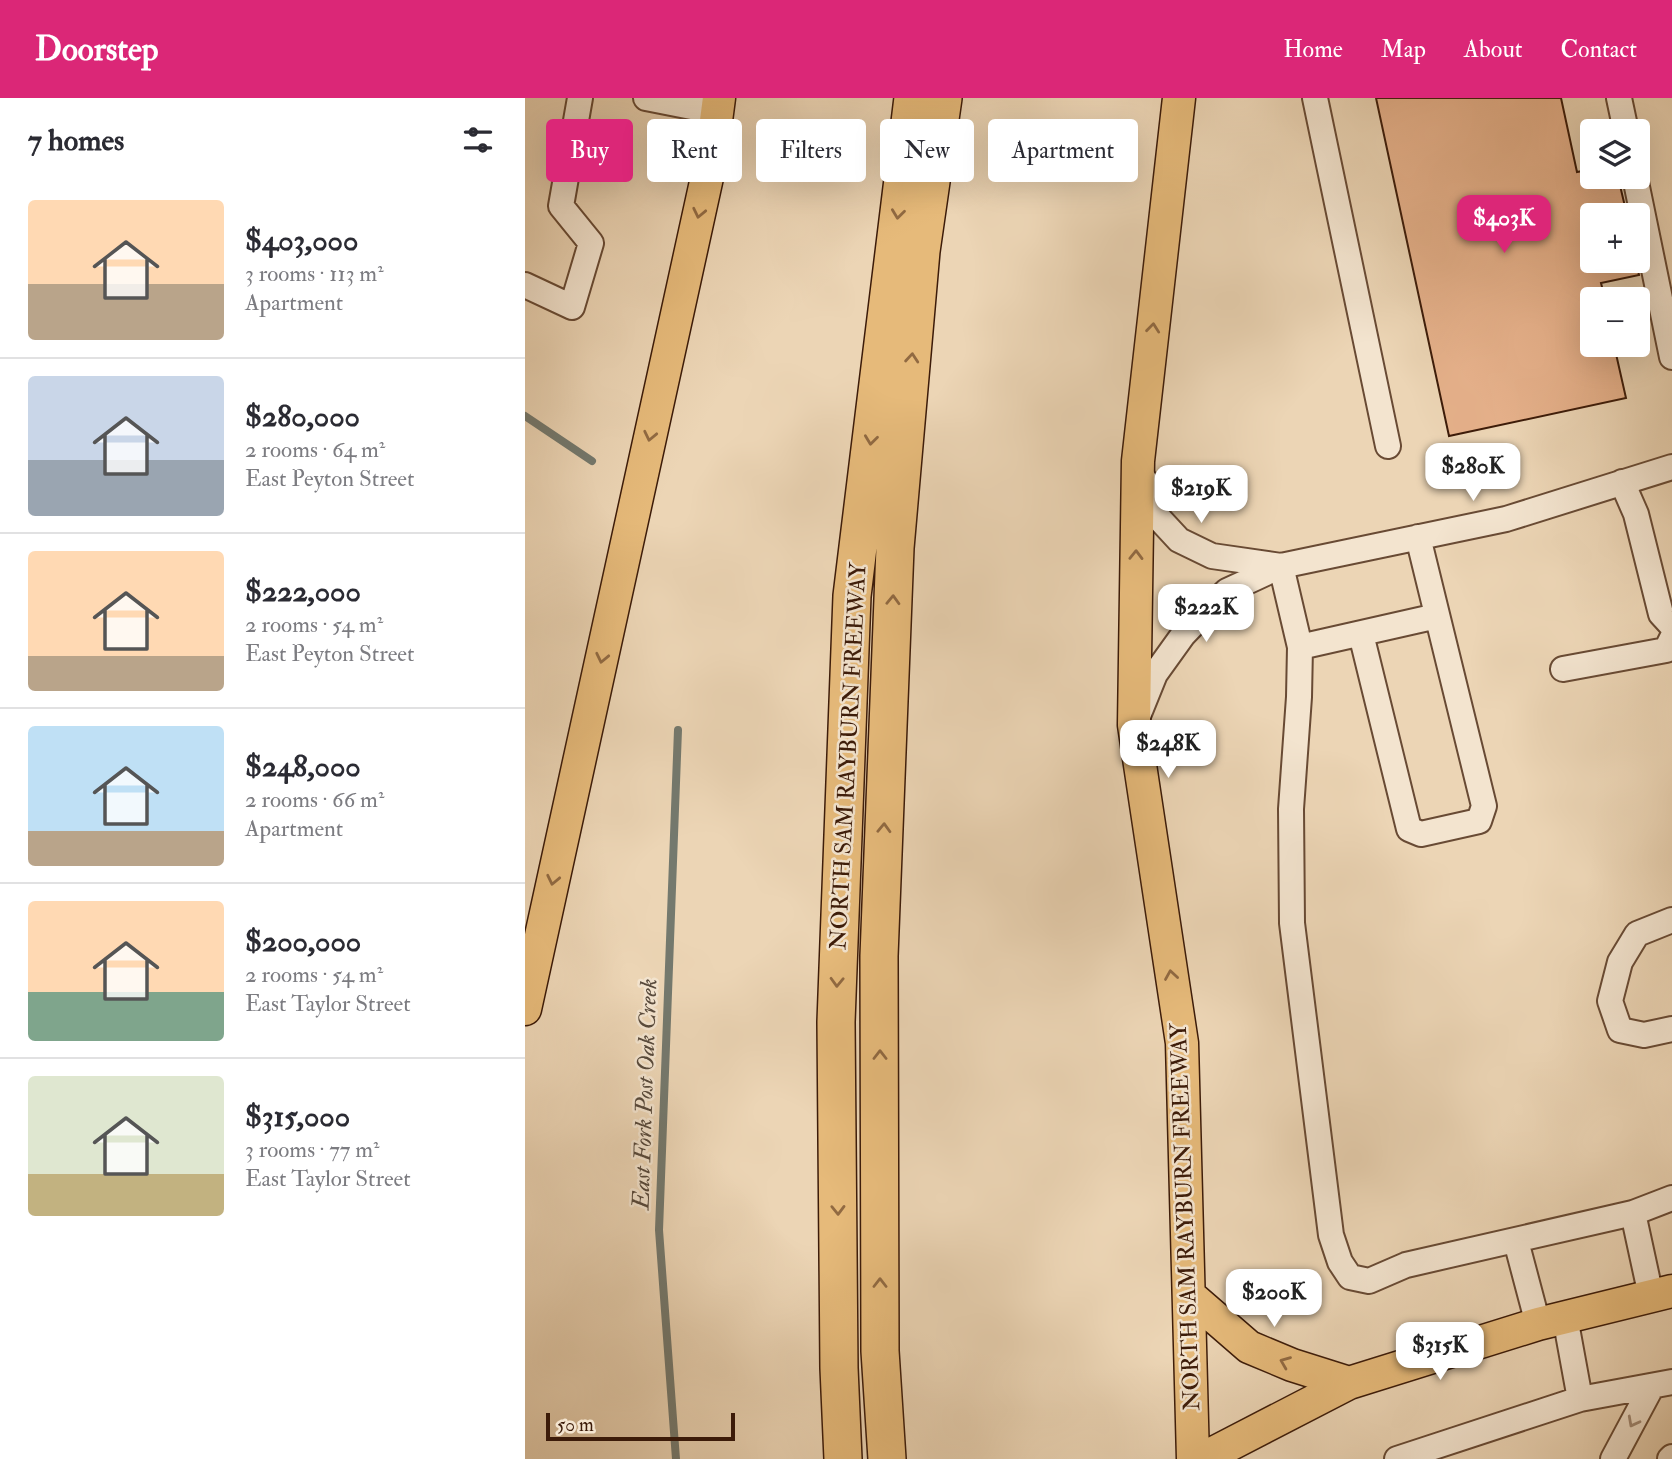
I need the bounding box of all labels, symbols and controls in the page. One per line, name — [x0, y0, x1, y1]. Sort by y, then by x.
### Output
text: Doorstep — [35, 29, 158, 70]
text: Home — [1283, 34, 1343, 65]
text: Map — [1381, 34, 1426, 65]
text: About — [1464, 34, 1523, 65]
text: Contact — [1561, 34, 1637, 65]
chip: Buy — [546, 119, 633, 182]
chip: Rent — [647, 119, 742, 182]
chip: Filters — [756, 119, 866, 182]
chip: New — [880, 119, 974, 182]
chip: Apartment — [988, 119, 1138, 182]
map controls — [1580, 119, 1650, 357]
button: layers — [1580, 119, 1650, 189]
icon: filters — [459, 121, 497, 159]
text: 7 homes — [28, 122, 124, 159]
pin: $403K — [1455, 195, 1553, 255]
text: $403K — [1473, 203, 1535, 232]
button: + — [1580, 203, 1650, 273]
one-way arrow — [692, 207, 707, 219]
one-way arrow — [890, 208, 905, 220]
text: $403,000 — [245, 222, 358, 259]
icon: home — [84, 228, 168, 312]
text: 3 rooms · 113 m² — [245, 259, 384, 288]
button: − — [1580, 287, 1650, 357]
text: Apartment — [245, 288, 343, 317]
one-way arrow — [1145, 322, 1160, 333]
one-way arrow — [904, 352, 919, 364]
text: $280,000 — [245, 398, 360, 435]
icon: home — [84, 404, 168, 488]
one-way arrow — [644, 430, 659, 442]
one-way arrow — [863, 434, 878, 446]
text: 2 rooms · 64 m² — [245, 435, 385, 464]
pin: $280K — [1424, 444, 1522, 503]
text: $280K — [1441, 451, 1505, 480]
text: East Peyton Street — [245, 464, 414, 493]
pin: $219K — [1152, 466, 1250, 525]
text: $219K — [1171, 473, 1231, 502]
one-way arrow — [1129, 549, 1144, 560]
street label: NORTH SAM RAYBURN FREEWAY — [823, 560, 873, 951]
text: $222,000 — [245, 573, 361, 610]
icon: home — [84, 579, 168, 663]
pin: $222K — [1157, 584, 1255, 644]
text: $222K — [1174, 592, 1238, 621]
one-way arrow — [886, 595, 901, 606]
text: 2 rooms · 54 m² — [245, 610, 383, 639]
text: East Peyton Street — [245, 639, 414, 668]
one-way arrow — [595, 652, 610, 664]
pin: $248K — [1119, 720, 1217, 780]
text: $248K — [1136, 728, 1200, 757]
text: $248,000 — [245, 748, 361, 785]
icon: home — [84, 754, 168, 838]
text: 2 rooms · 66 m² — [245, 785, 384, 814]
text: Apartment — [245, 814, 343, 843]
one-way arrow — [877, 822, 892, 833]
one-way arrow — [547, 874, 562, 886]
text: $200,000 — [245, 923, 361, 960]
icon: home — [84, 929, 168, 1013]
text: 2 rooms · 54 m² — [245, 960, 383, 989]
one-way arrow — [1164, 969, 1179, 981]
one-way arrow — [830, 977, 845, 988]
water label: East Fork Post Oak Creek — [625, 978, 665, 1212]
text: East Taylor Street — [245, 989, 411, 1018]
street label: NORTH SAM RAYBURN FREEWAY — [1164, 1021, 1206, 1411]
one-way arrow — [872, 1049, 888, 1060]
text: $315,000 — [245, 1098, 350, 1135]
icon: home — [84, 1104, 168, 1188]
text: 3 rooms · 77 m² — [245, 1135, 380, 1164]
text: East Taylor Street — [245, 1164, 411, 1193]
one-way arrow — [830, 1205, 846, 1215]
pin: $200K — [1225, 1270, 1323, 1329]
one-way arrow — [872, 1277, 888, 1287]
text: $200K — [1242, 1277, 1306, 1306]
pin: $315K — [1391, 1322, 1489, 1382]
text: $315K — [1412, 1330, 1468, 1359]
one-way arrow — [1279, 1356, 1291, 1370]
scale bar — [546, 1410, 735, 1442]
text: 50 m — [557, 1413, 594, 1437]
one-way arrow — [1628, 1415, 1641, 1428]

